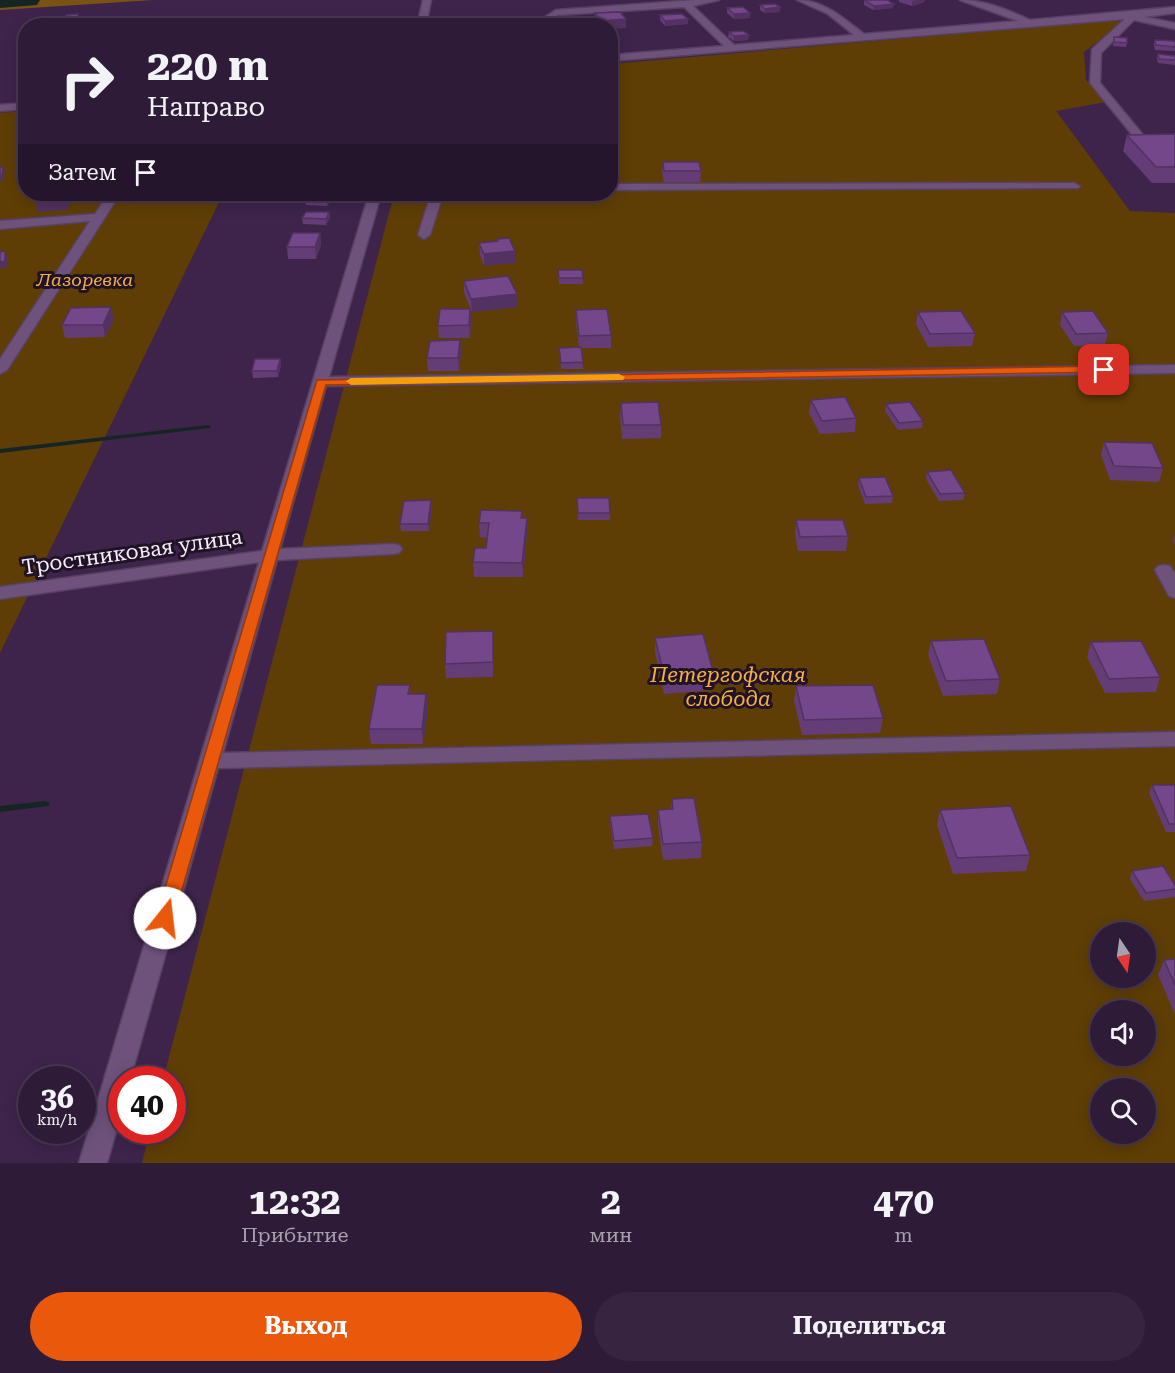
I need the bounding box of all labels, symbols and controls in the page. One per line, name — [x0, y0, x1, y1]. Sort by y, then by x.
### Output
text: 220 m — [147, 41, 269, 90]
icon: right — [48, 42, 126, 120]
text: Направо — [147, 91, 265, 123]
icon: arrive — [129, 156, 162, 189]
text: Затем — [48, 160, 117, 185]
park label: Лазоревка — [36, 269, 133, 290]
pin — [1078, 344, 1129, 395]
icon: arrive — [1087, 353, 1120, 386]
street label: Тростниковая улица — [20, 525, 244, 579]
park label: Петергофская слобода — [649, 663, 806, 711]
position arrow — [133, 886, 197, 950]
north arrow — [1090, 922, 1156, 988]
map controls — [1090, 922, 1156, 1144]
button: sound — [1090, 1000, 1156, 1066]
speed limit sign: 40 — [108, 1066, 186, 1144]
button: search — [1090, 1078, 1156, 1144]
text: 36 — [40, 1080, 74, 1115]
text: km/h — [37, 1111, 77, 1129]
text: 12:32 — [249, 1181, 341, 1223]
text: 2 — [601, 1181, 621, 1223]
text: 470 — [873, 1181, 934, 1223]
text: Прибытие — [241, 1223, 348, 1247]
text: мин — [590, 1223, 632, 1247]
text: m — [894, 1223, 913, 1247]
button: Выход — [30, 1292, 582, 1361]
button: Поделиться — [594, 1292, 1145, 1361]

